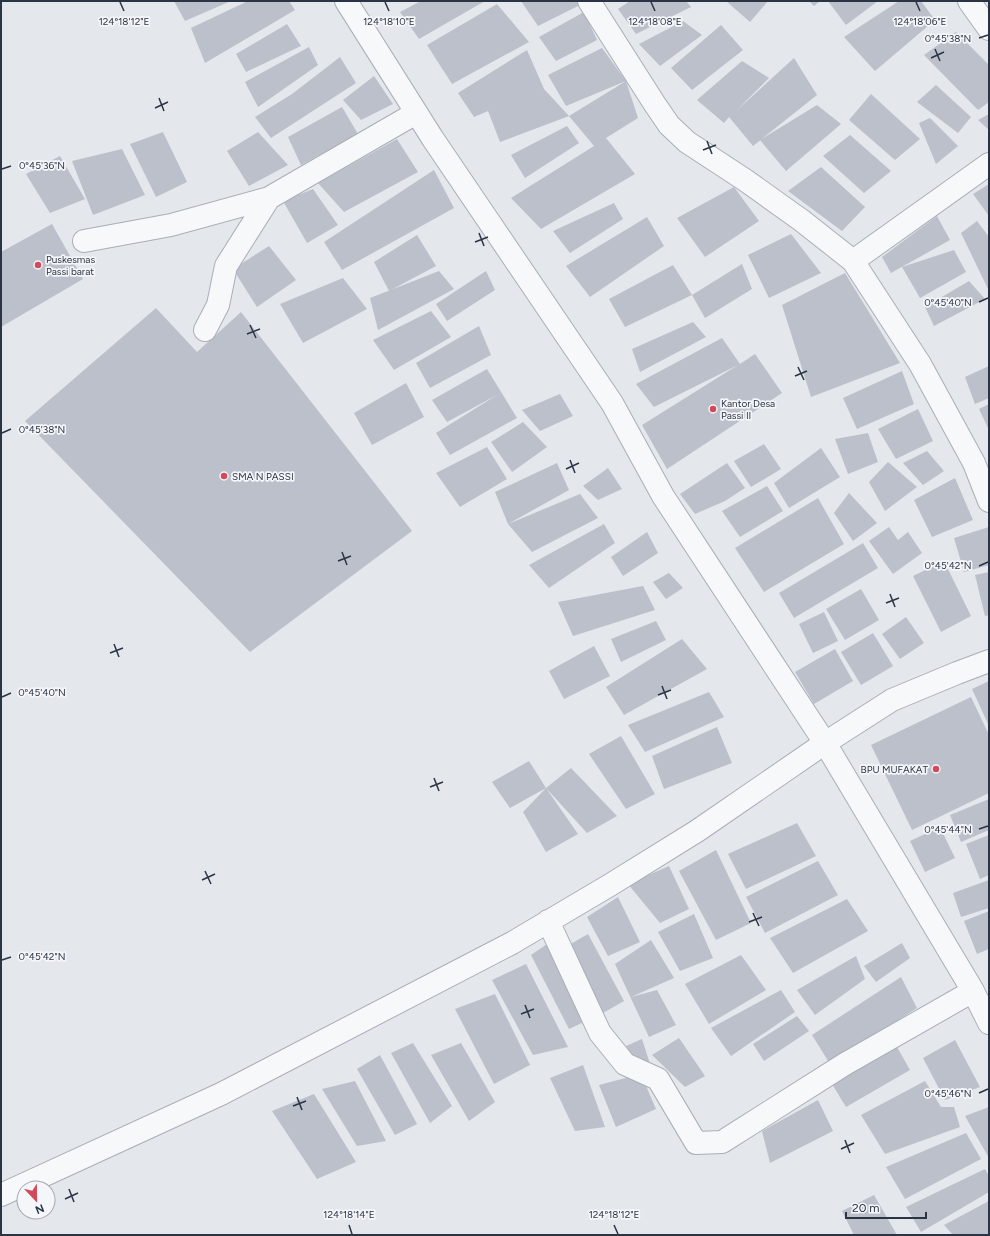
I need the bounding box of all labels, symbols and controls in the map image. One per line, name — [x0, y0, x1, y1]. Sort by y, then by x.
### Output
text: 124°18'12"E — [99, 15, 149, 28]
text: 124°18'10"E — [363, 15, 415, 28]
text: 124°18'08"E — [628, 15, 682, 28]
text: 124°18'06"E — [893, 15, 947, 28]
text: 0°45'38"N — [925, 32, 971, 45]
text: 0°45'36"N — [19, 159, 65, 172]
place label: Puskesmas Passi barat — [46, 253, 95, 278]
marker: Puskesmas Passi barat — [33, 260, 43, 270]
text: 0°45'40"N — [924, 296, 972, 309]
place label: Kantor Desa Passi II — [721, 397, 775, 422]
marker: Kantor Desa Passi II — [708, 404, 718, 414]
text: 0°45'38"N — [19, 423, 65, 436]
place label: SMA N PASSI — [232, 470, 294, 483]
marker: SMA N PASSI — [219, 471, 229, 481]
text: 0°45'42"N — [925, 559, 971, 572]
text: 0°45'40"N — [18, 686, 66, 699]
place label: BPU MUFAKAT — [861, 763, 928, 776]
marker: BPU MUFAKAT — [931, 764, 941, 774]
text: 0°45'44"N — [924, 823, 972, 836]
text: 0°45'42"N — [19, 950, 65, 963]
text: 0°45'46"N — [925, 1087, 971, 1100]
north arrow — [16, 1180, 56, 1220]
scale bar — [846, 1194, 926, 1220]
text: N — [33, 1201, 46, 1216]
text: 20 m — [852, 1201, 880, 1215]
text: 124°18'14"E — [323, 1208, 375, 1221]
text: 124°18'12"E — [589, 1208, 639, 1221]

